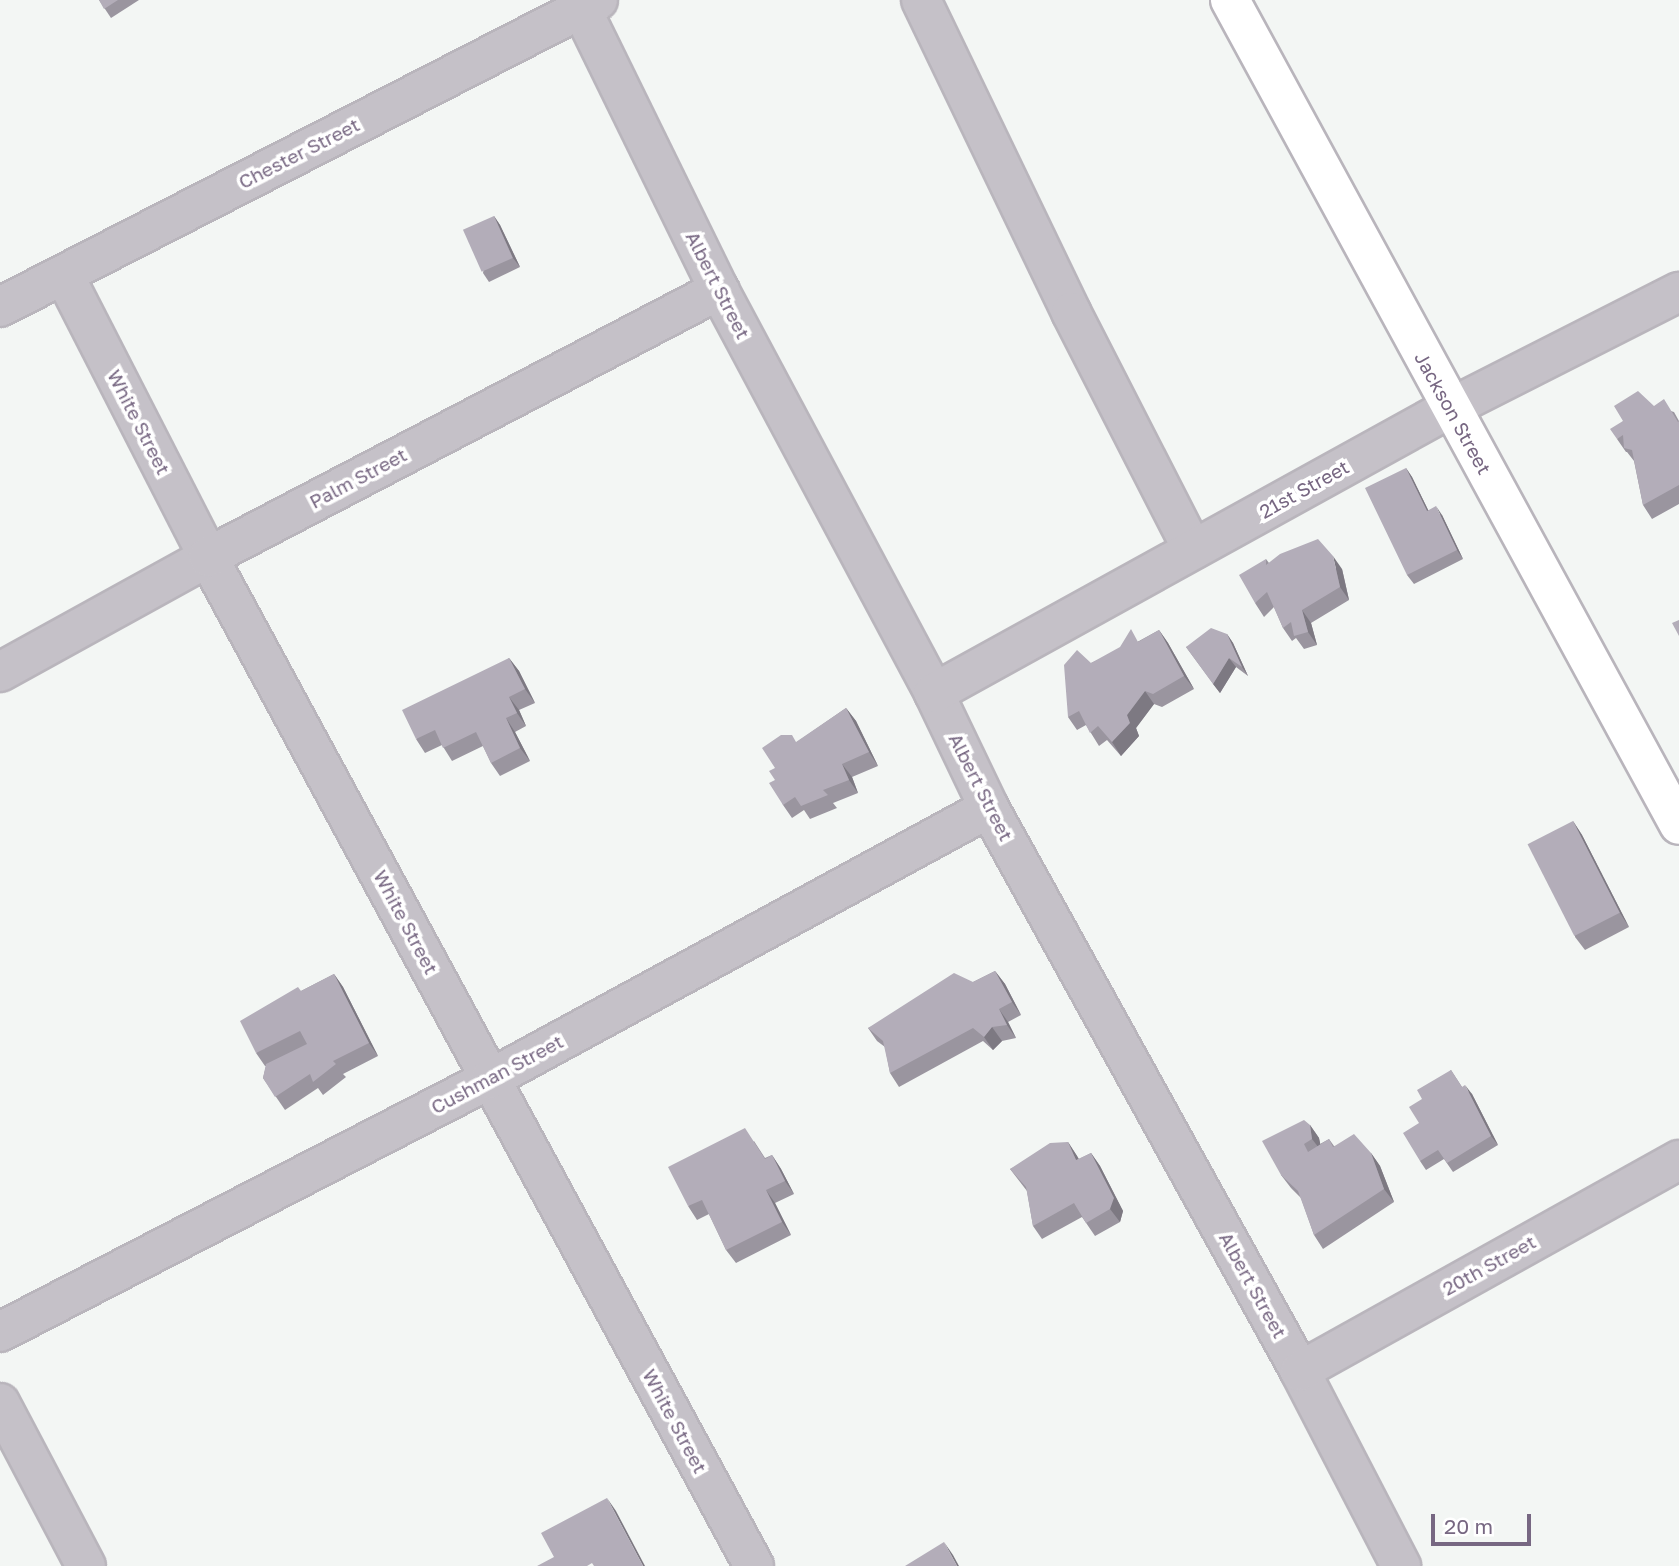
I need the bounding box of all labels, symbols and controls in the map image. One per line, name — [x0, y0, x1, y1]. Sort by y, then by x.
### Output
street label: Chester Street — [235, 113, 363, 193]
street label: Albert Street — [681, 227, 755, 343]
street label: Jackson Street — [1410, 348, 1496, 478]
street label: White Street — [103, 366, 175, 478]
street label: Palm Street — [305, 443, 411, 513]
street label: 21st Street — [1255, 455, 1353, 523]
street label: Albert Street — [944, 729, 1018, 845]
street label: White Street — [369, 866, 443, 978]
street label: Cushman Street — [427, 1030, 567, 1118]
street label: Albert Street — [1215, 1228, 1291, 1342]
street label: 20th Street — [1438, 1230, 1540, 1300]
street label: White Street — [638, 1365, 712, 1477]
scale bar — [1434, 1500, 1534, 1544]
text: 20 m — [1444, 1513, 1493, 1539]

